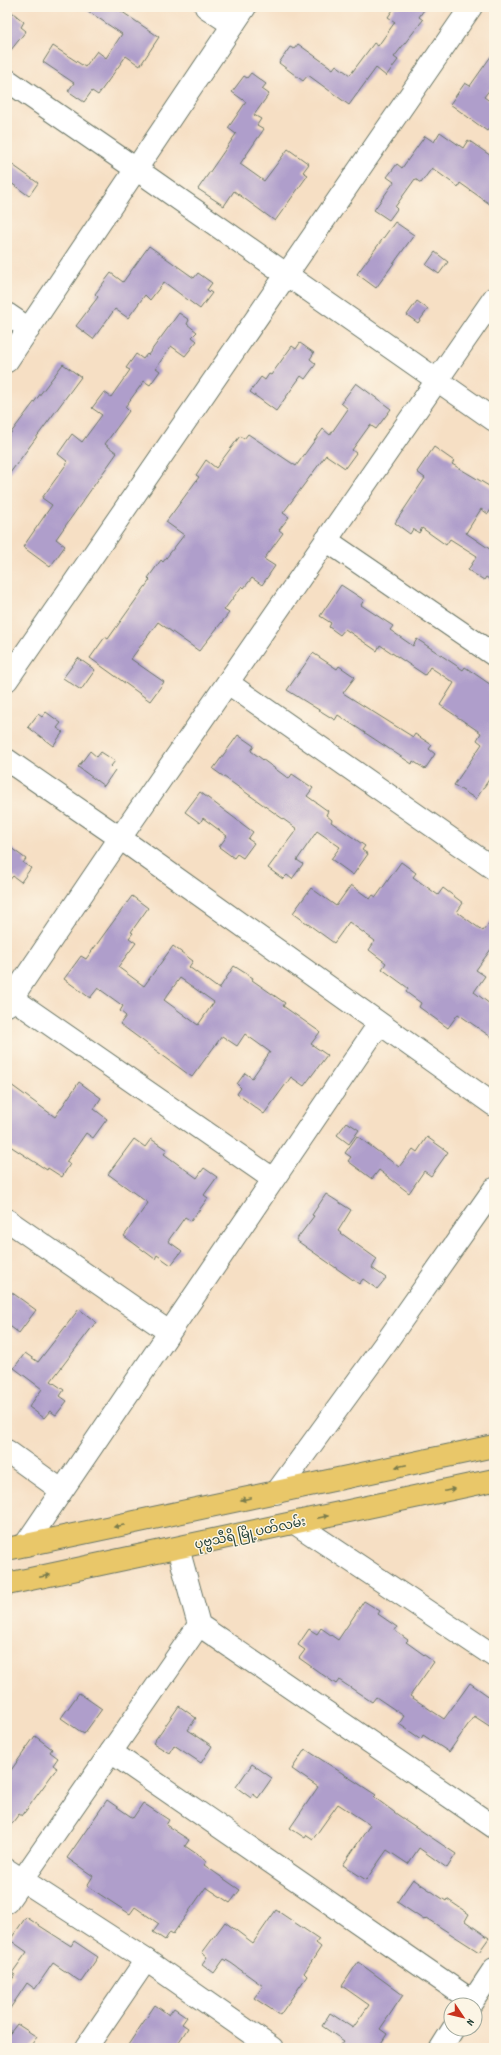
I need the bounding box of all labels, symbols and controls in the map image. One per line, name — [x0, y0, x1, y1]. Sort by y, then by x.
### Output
one-way arrow — [395, 1464, 407, 1470]
one-way arrow — [444, 1486, 456, 1492]
one-way arrow — [240, 1496, 253, 1502]
street label: ပုဗ္ဗသီရိ မြို့ပတ်လမ်း — [193, 1512, 308, 1556]
one-way arrow — [317, 1513, 329, 1519]
one-way arrow — [113, 1523, 125, 1529]
one-way arrow — [39, 1573, 51, 1579]
north arrow — [443, 1997, 483, 2037]
text: N — [461, 2015, 478, 2029]

